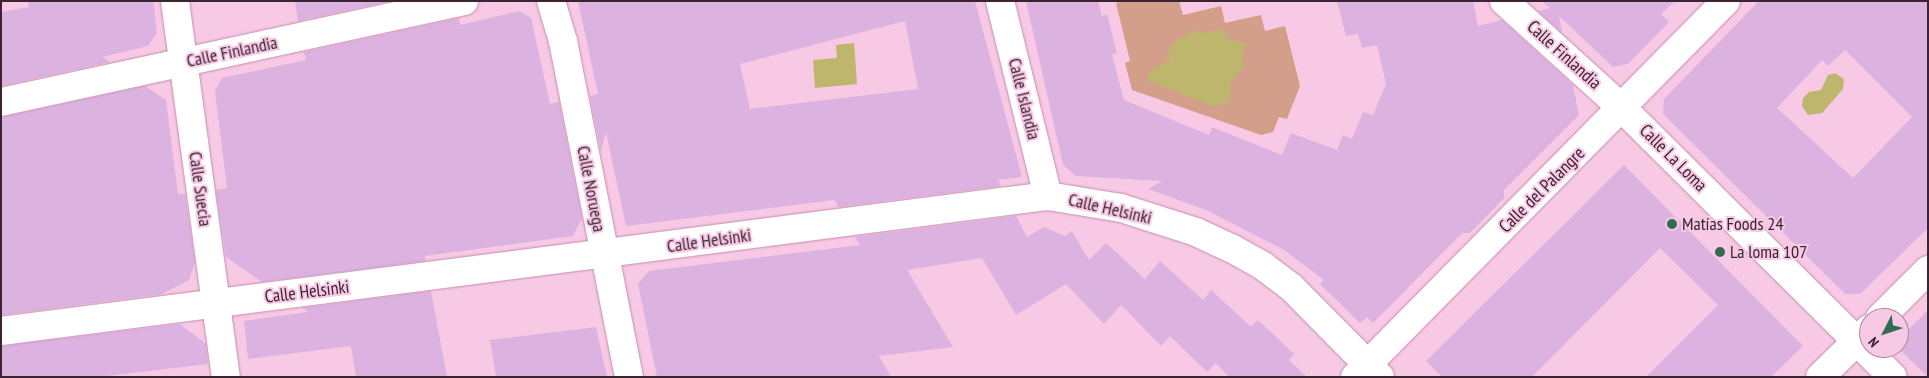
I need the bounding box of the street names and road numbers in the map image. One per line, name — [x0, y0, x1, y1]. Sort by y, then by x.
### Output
street label: Calle Finlandia — [1522, 16, 1606, 94]
street label: Calle Finlandia — [185, 32, 279, 72]
street label: Calle Islandia — [1003, 56, 1045, 142]
street label: Calle La Loma — [1635, 120, 1711, 196]
street label: Calle del Palangre — [1495, 143, 1589, 237]
street label: Calle Noruega — [572, 144, 610, 234]
street label: Calle Suecia — [184, 150, 216, 228]
street label: Calle Helsinki — [1066, 189, 1154, 229]
street label: Calle Helsinki — [665, 224, 753, 258]
street label: Calle Helsinki — [264, 276, 350, 308]

